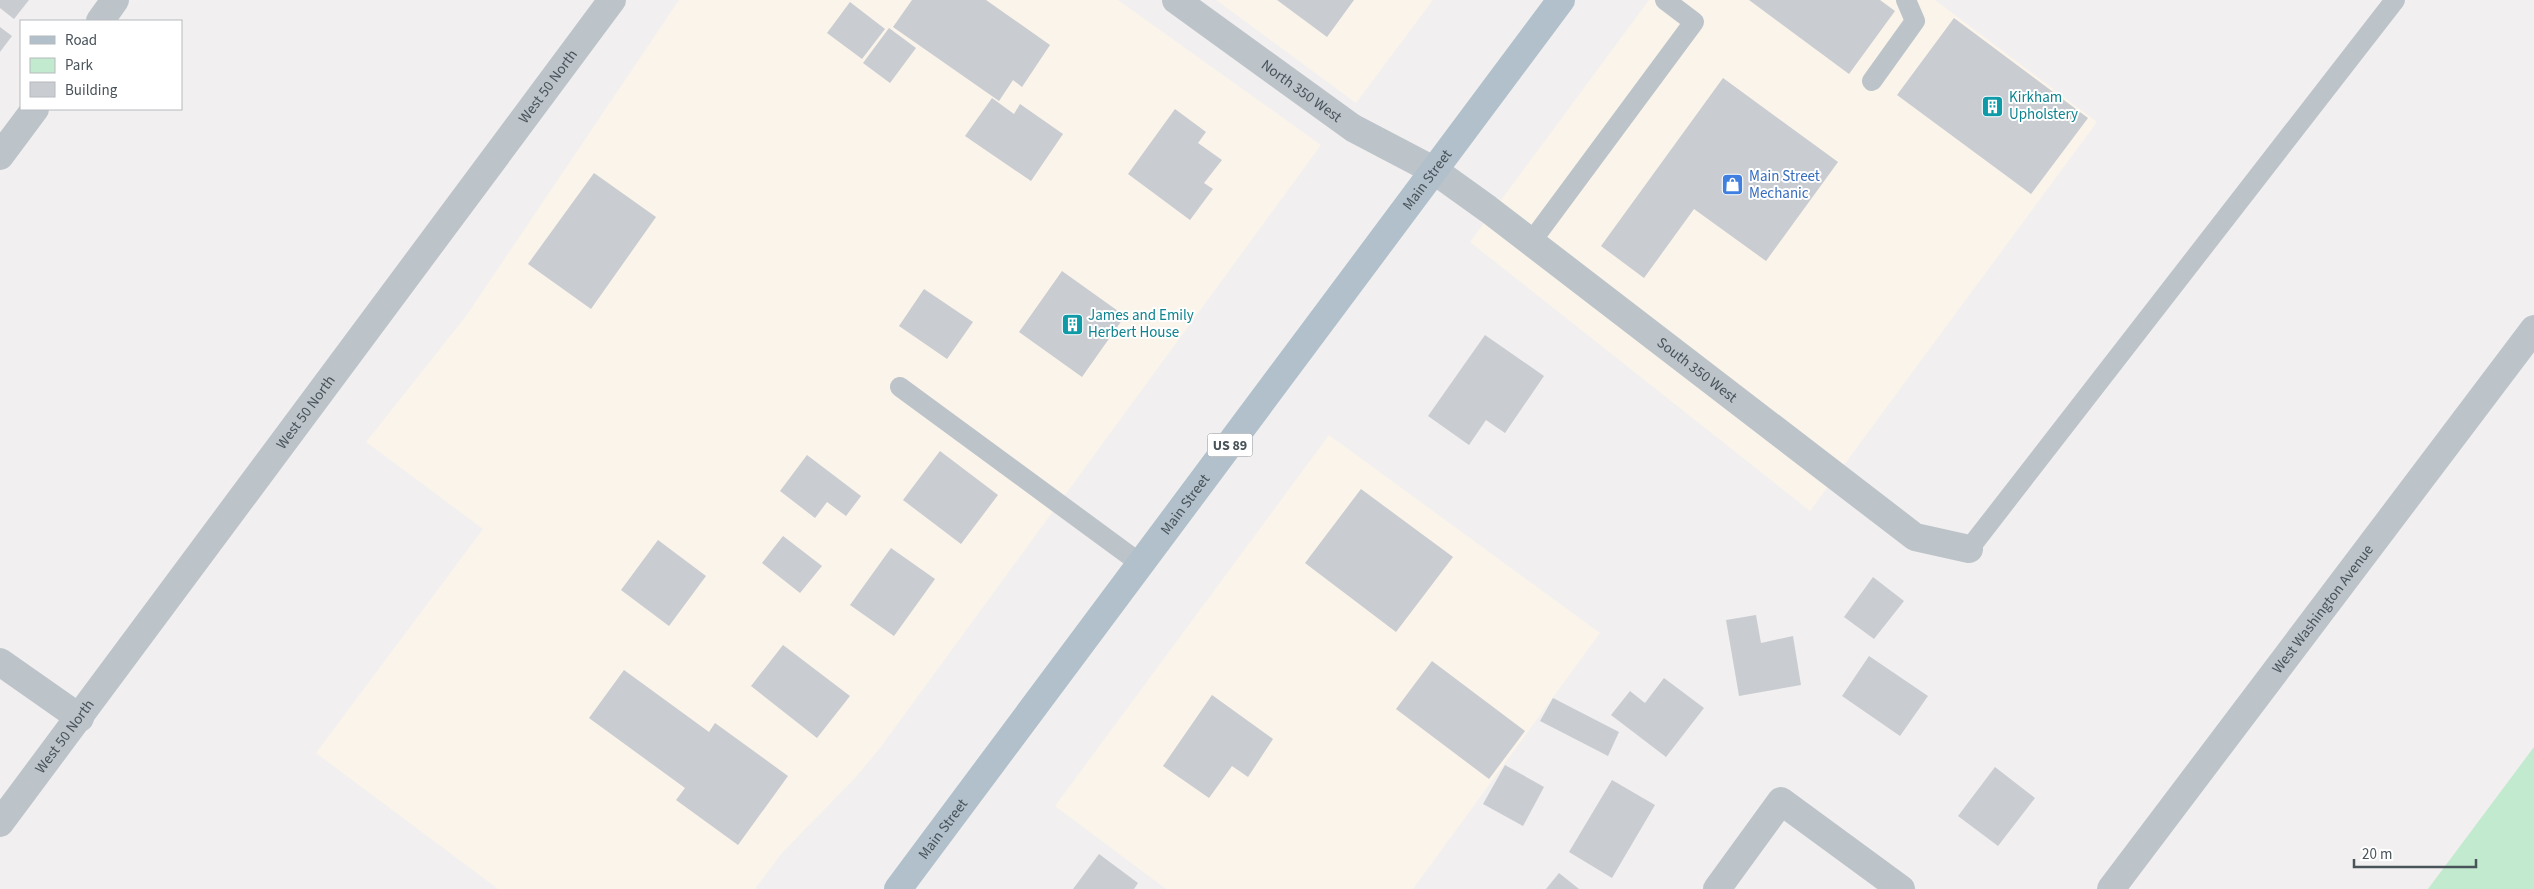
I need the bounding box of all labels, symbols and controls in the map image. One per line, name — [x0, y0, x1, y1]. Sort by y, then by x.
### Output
legend — [20, 20, 182, 110]
text: Road — [65, 30, 97, 51]
street label: West 50 North — [514, 45, 583, 128]
text: Park — [65, 55, 94, 76]
street label: North 350 West — [1257, 55, 1346, 128]
text: Building — [65, 80, 118, 101]
place label: Kirkham Upholstery — [2009, 87, 2078, 125]
building icon: Kirkham Upholstery — [1981, 94, 2005, 118]
street label: Main Street — [1398, 145, 1457, 215]
place label: Main Street Mechanic — [1749, 166, 1820, 204]
shop icon: Main Street Mechanic — [1721, 173, 1745, 197]
place label: James and Emily Herbert House — [1088, 305, 1194, 343]
building icon: James and Emily Herbert House — [1060, 312, 1084, 336]
street label: South 350 West — [1652, 332, 1741, 408]
street label: West 50 North — [271, 371, 340, 454]
road number: US 89 — [1208, 434, 1252, 456]
street label: Main Street — [1156, 470, 1215, 539]
street label: West Washington Avenue — [2267, 540, 2379, 678]
street label: West 50 North — [30, 695, 99, 778]
street label: Main Street — [914, 794, 973, 864]
scale bar — [2354, 836, 2476, 868]
text: 20 m — [2362, 844, 2392, 865]

